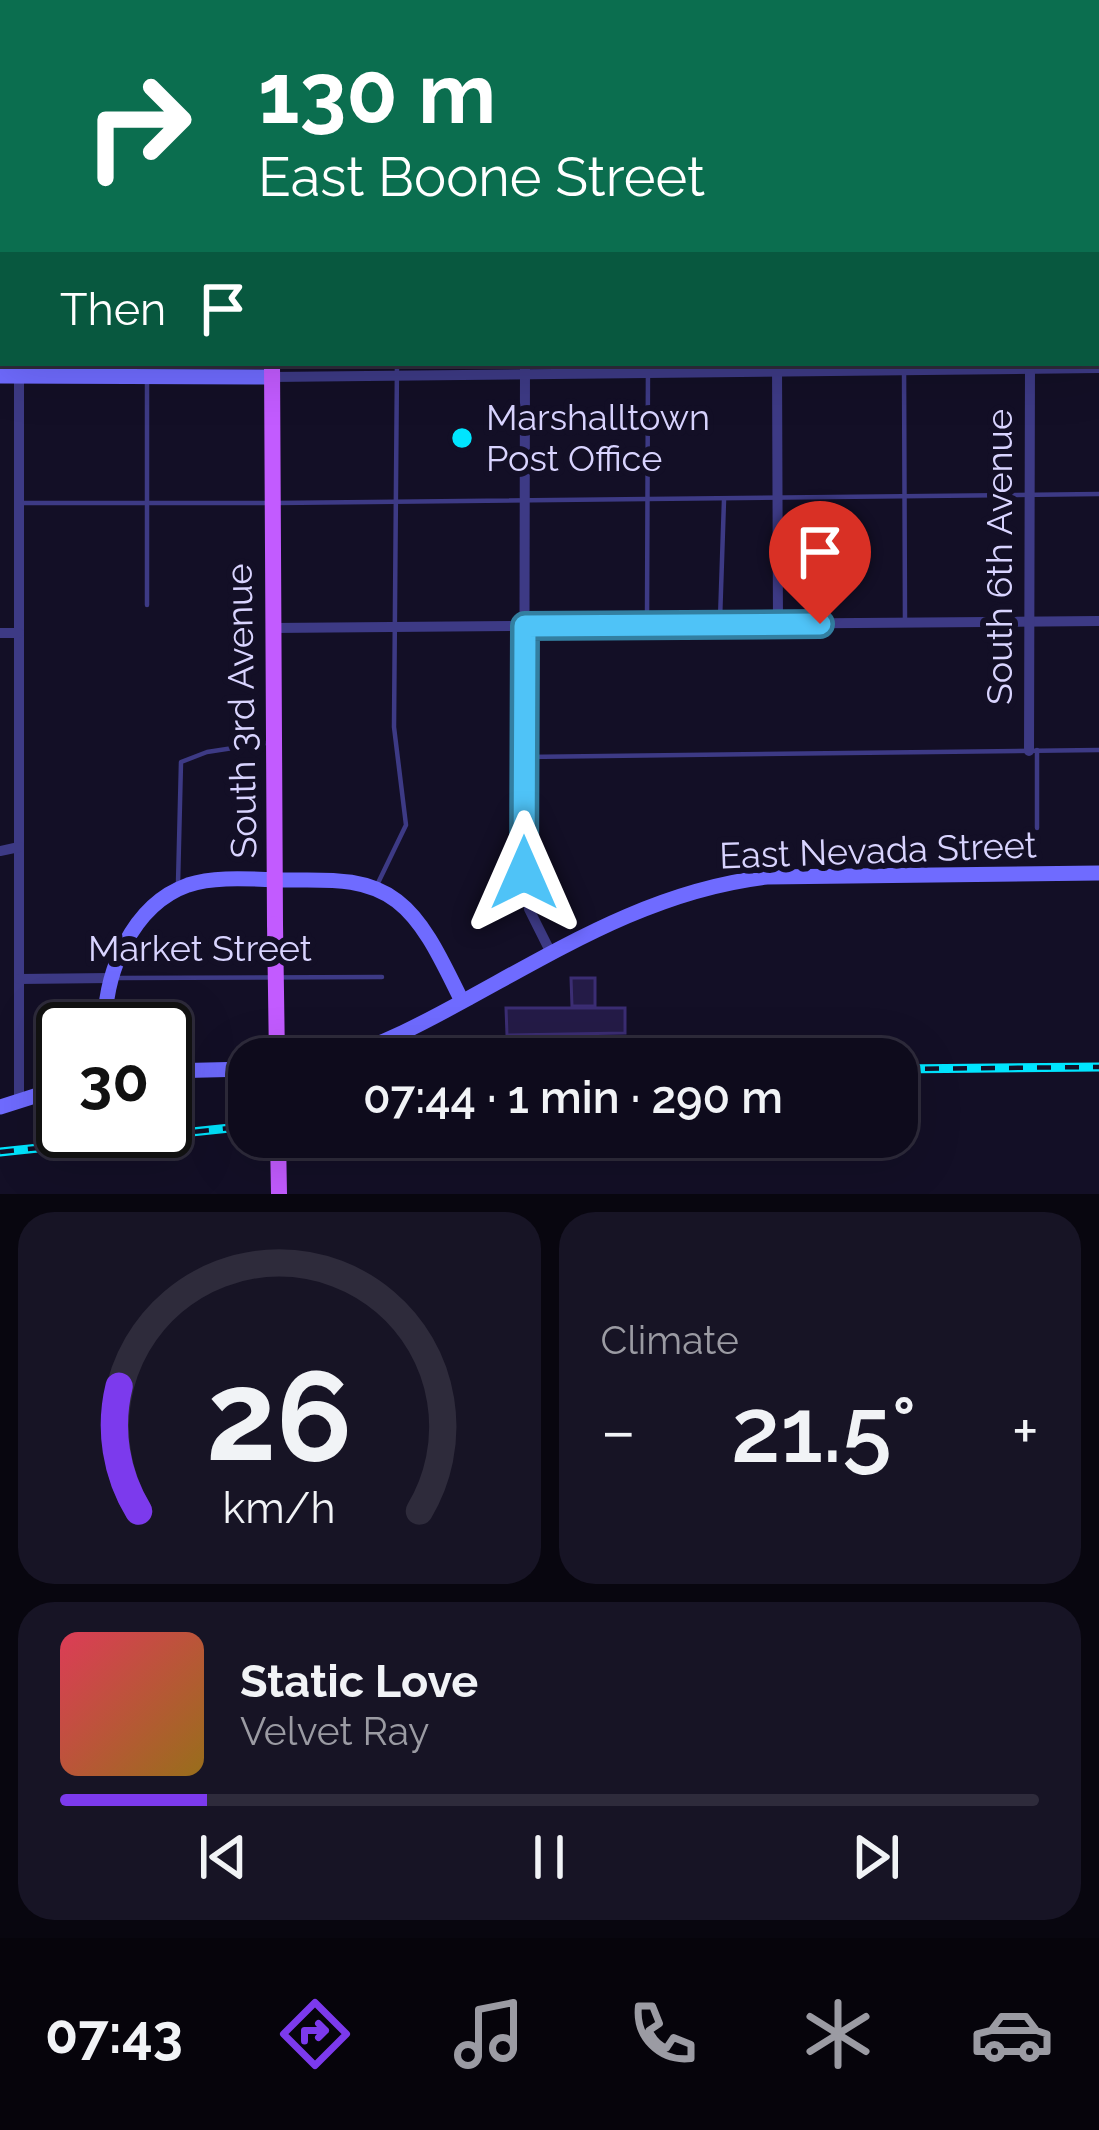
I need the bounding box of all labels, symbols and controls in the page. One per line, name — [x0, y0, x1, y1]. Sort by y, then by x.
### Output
text: 130 m — [258, 44, 496, 143]
icon: right — [60, 48, 216, 204]
text: East Boone Street — [258, 145, 705, 209]
icon: arrive — [190, 276, 256, 342]
text: Then — [60, 283, 166, 336]
place label: Marshalltown Post Office — [486, 396, 710, 479]
street label: South 6th Avenue — [978, 409, 1020, 705]
marker: Marshalltown Post Office — [449, 425, 475, 451]
pin — [769, 501, 871, 624]
icon: arrive — [787, 519, 853, 585]
street label: South 3rd Avenue — [217, 563, 265, 859]
position arrow — [461, 810, 587, 936]
street label: East Nevada Street — [719, 823, 1037, 877]
street label: Market Street — [88, 927, 312, 969]
speed limit sign: 30 — [36, 1002, 192, 1158]
text: 07:44 · 1 min · 290 m — [363, 1071, 783, 1124]
text: Climate — [601, 1317, 739, 1363]
text: 26 — [206, 1343, 352, 1489]
text: 21.5° — [731, 1377, 917, 1483]
text: − — [601, 1392, 636, 1469]
text: + — [1012, 1392, 1039, 1469]
text: km/h — [223, 1483, 336, 1533]
text: Static Love — [240, 1655, 478, 1708]
text: Velvet Ray — [240, 1708, 429, 1754]
icon: previous — [190, 1824, 256, 1890]
icon: pause — [516, 1824, 582, 1890]
icon: next — [843, 1824, 909, 1890]
icon: directions — [273, 1992, 357, 2076]
icon: music — [447, 1992, 531, 2076]
icon: phone — [621, 1992, 705, 2076]
icon: climate — [796, 1992, 880, 2076]
icon: car — [970, 1992, 1054, 2076]
text: 07:43 — [45, 2002, 183, 2066]

